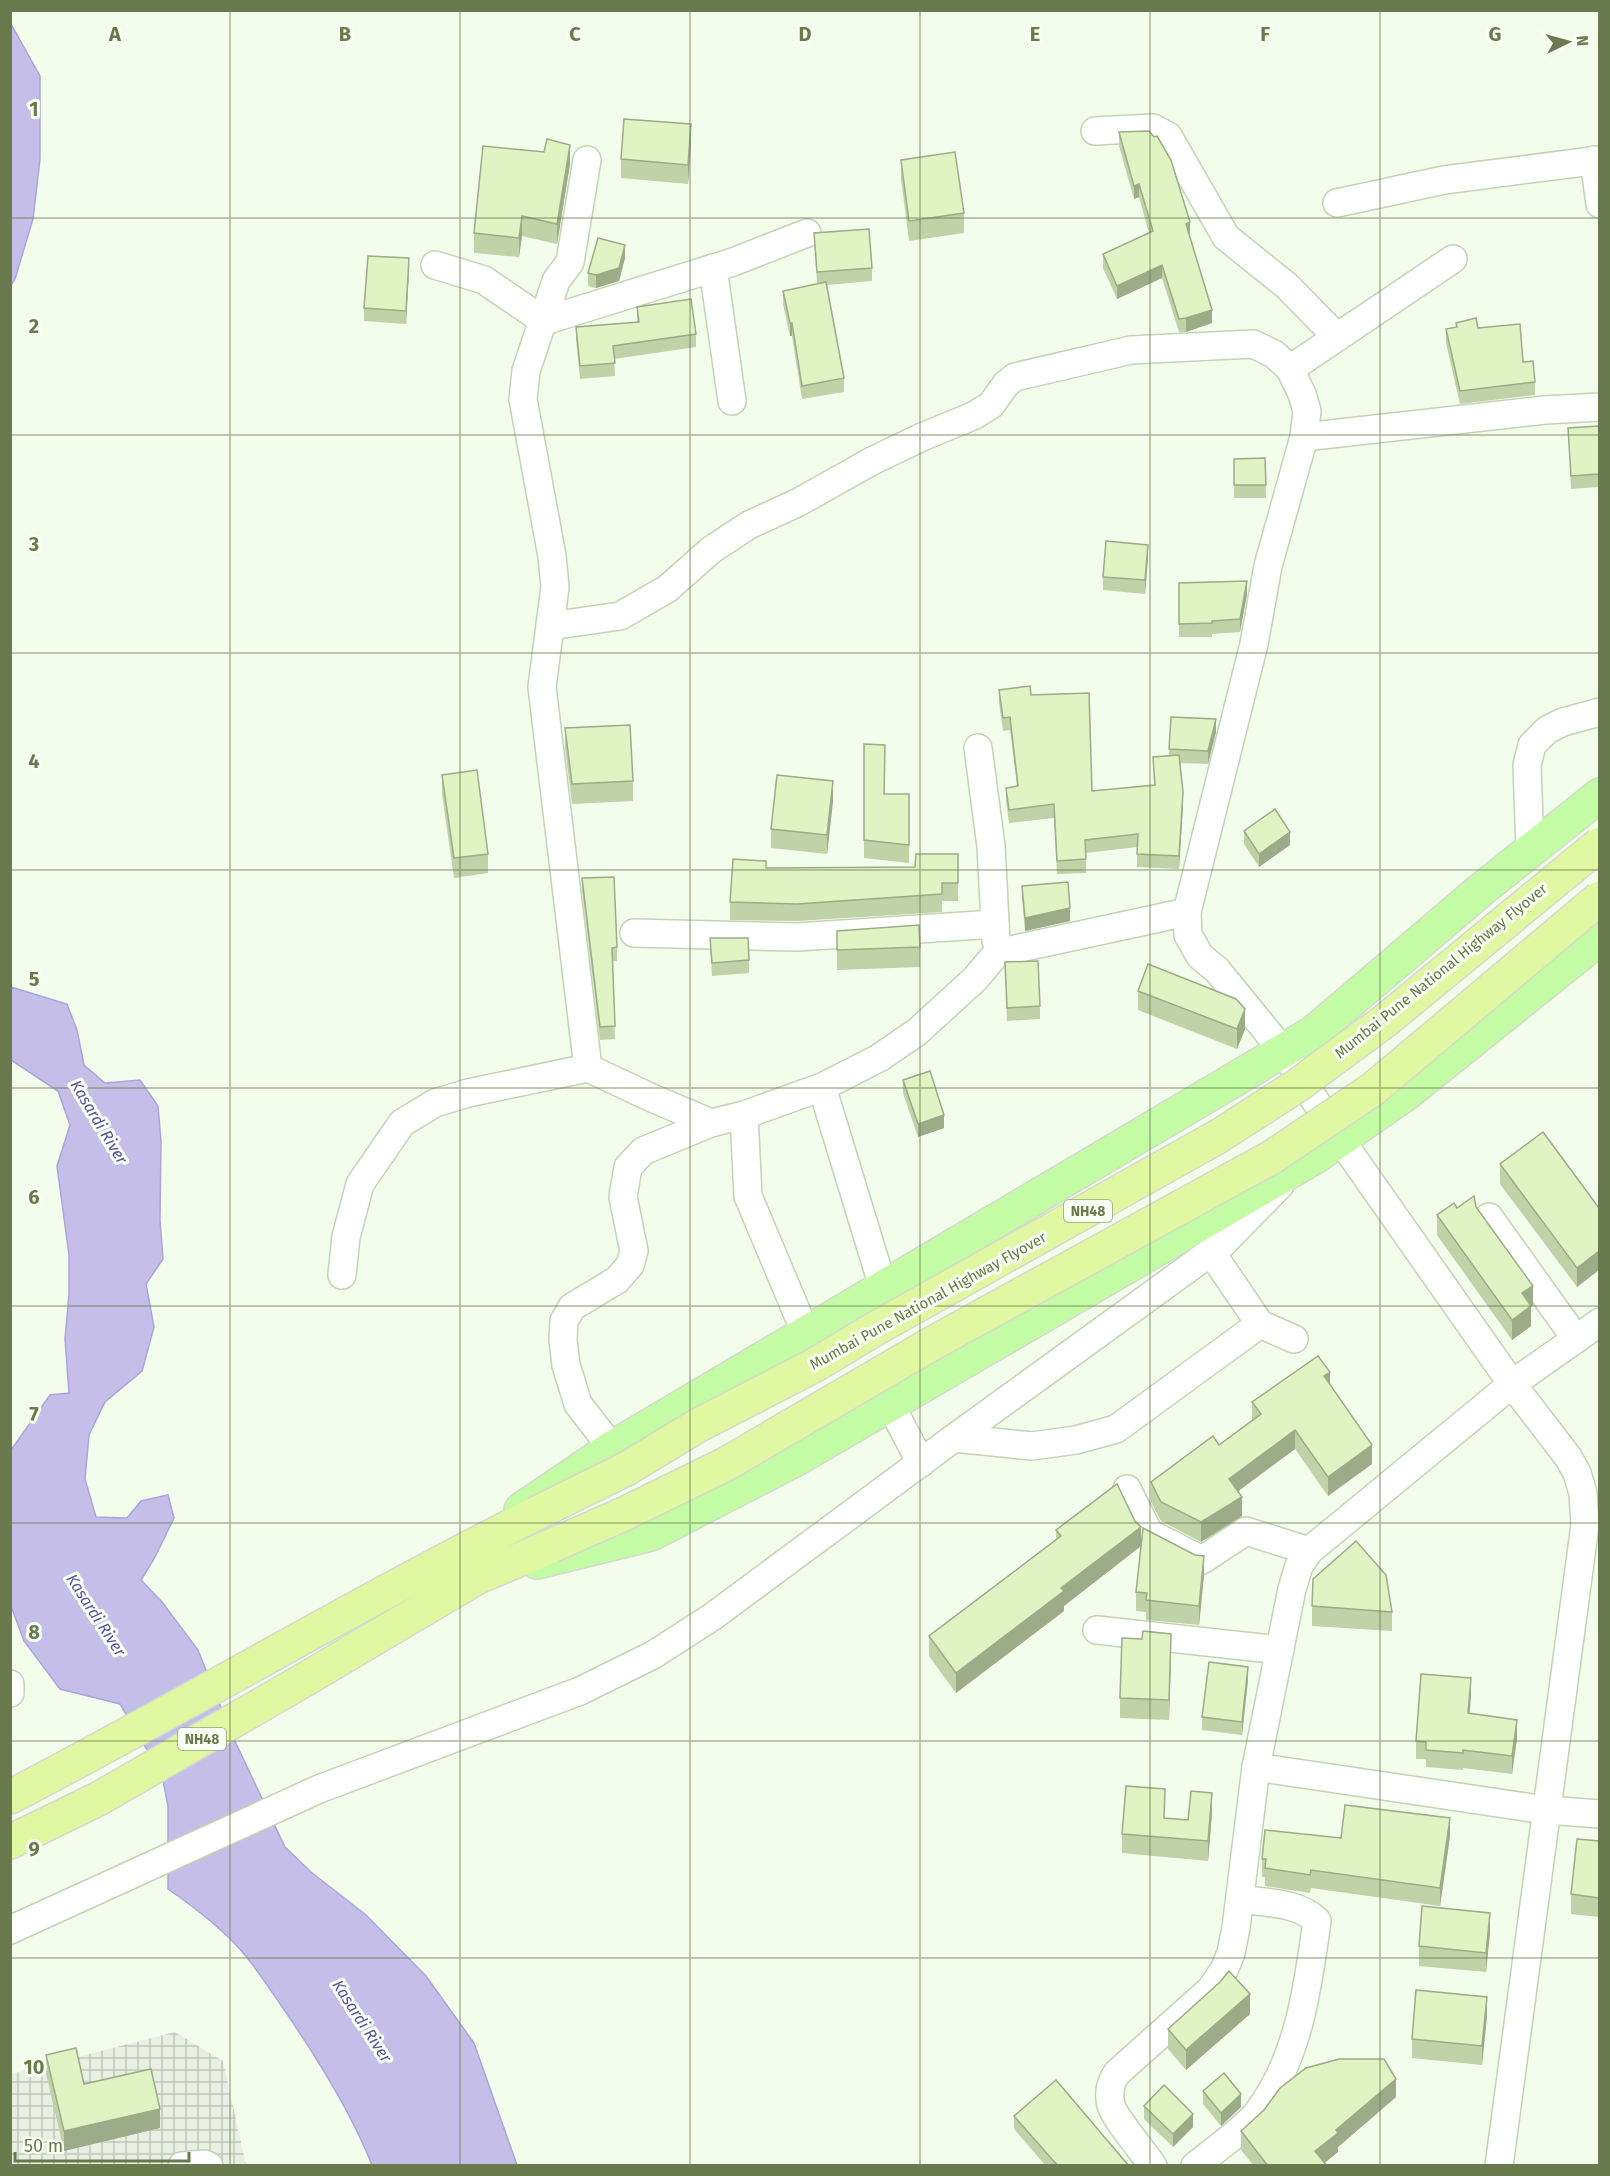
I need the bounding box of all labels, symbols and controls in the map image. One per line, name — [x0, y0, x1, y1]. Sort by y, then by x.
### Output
north arrow — [1538, 12, 1598, 72]
text: A — [108, 22, 122, 46]
text: B — [339, 22, 351, 46]
text: C — [569, 22, 581, 46]
text: D — [798, 22, 812, 46]
text: E — [1030, 22, 1040, 46]
text: F — [1260, 22, 1270, 46]
text: G — [1489, 22, 1501, 46]
text: N — [1573, 35, 1592, 47]
text: 1 — [29, 97, 39, 121]
text: 2 — [29, 314, 39, 338]
text: 3 — [28, 532, 39, 556]
text: 4 — [28, 749, 40, 773]
street label: Mumbai Pune National Highway Flyover — [1331, 880, 1551, 1062]
text: 5 — [29, 967, 40, 991]
water label: Kasardi River — [67, 1077, 132, 1168]
text: 6 — [28, 1185, 40, 1209]
road number: NH48 — [1064, 1200, 1112, 1222]
street label: Mumbai Pune National Highway Flyover — [806, 1228, 1050, 1374]
text: 7 — [29, 1402, 39, 1426]
water label: Kasardi River — [62, 1570, 130, 1661]
text: 8 — [28, 1620, 40, 1644]
road number: NH48 — [178, 1728, 226, 1750]
text: 9 — [28, 1837, 40, 1861]
water label: Kasardi River — [328, 1976, 396, 2067]
text: 10 — [24, 2055, 44, 2079]
scale bar — [15, 2125, 189, 2163]
text: 50 m — [24, 2135, 63, 2157]

